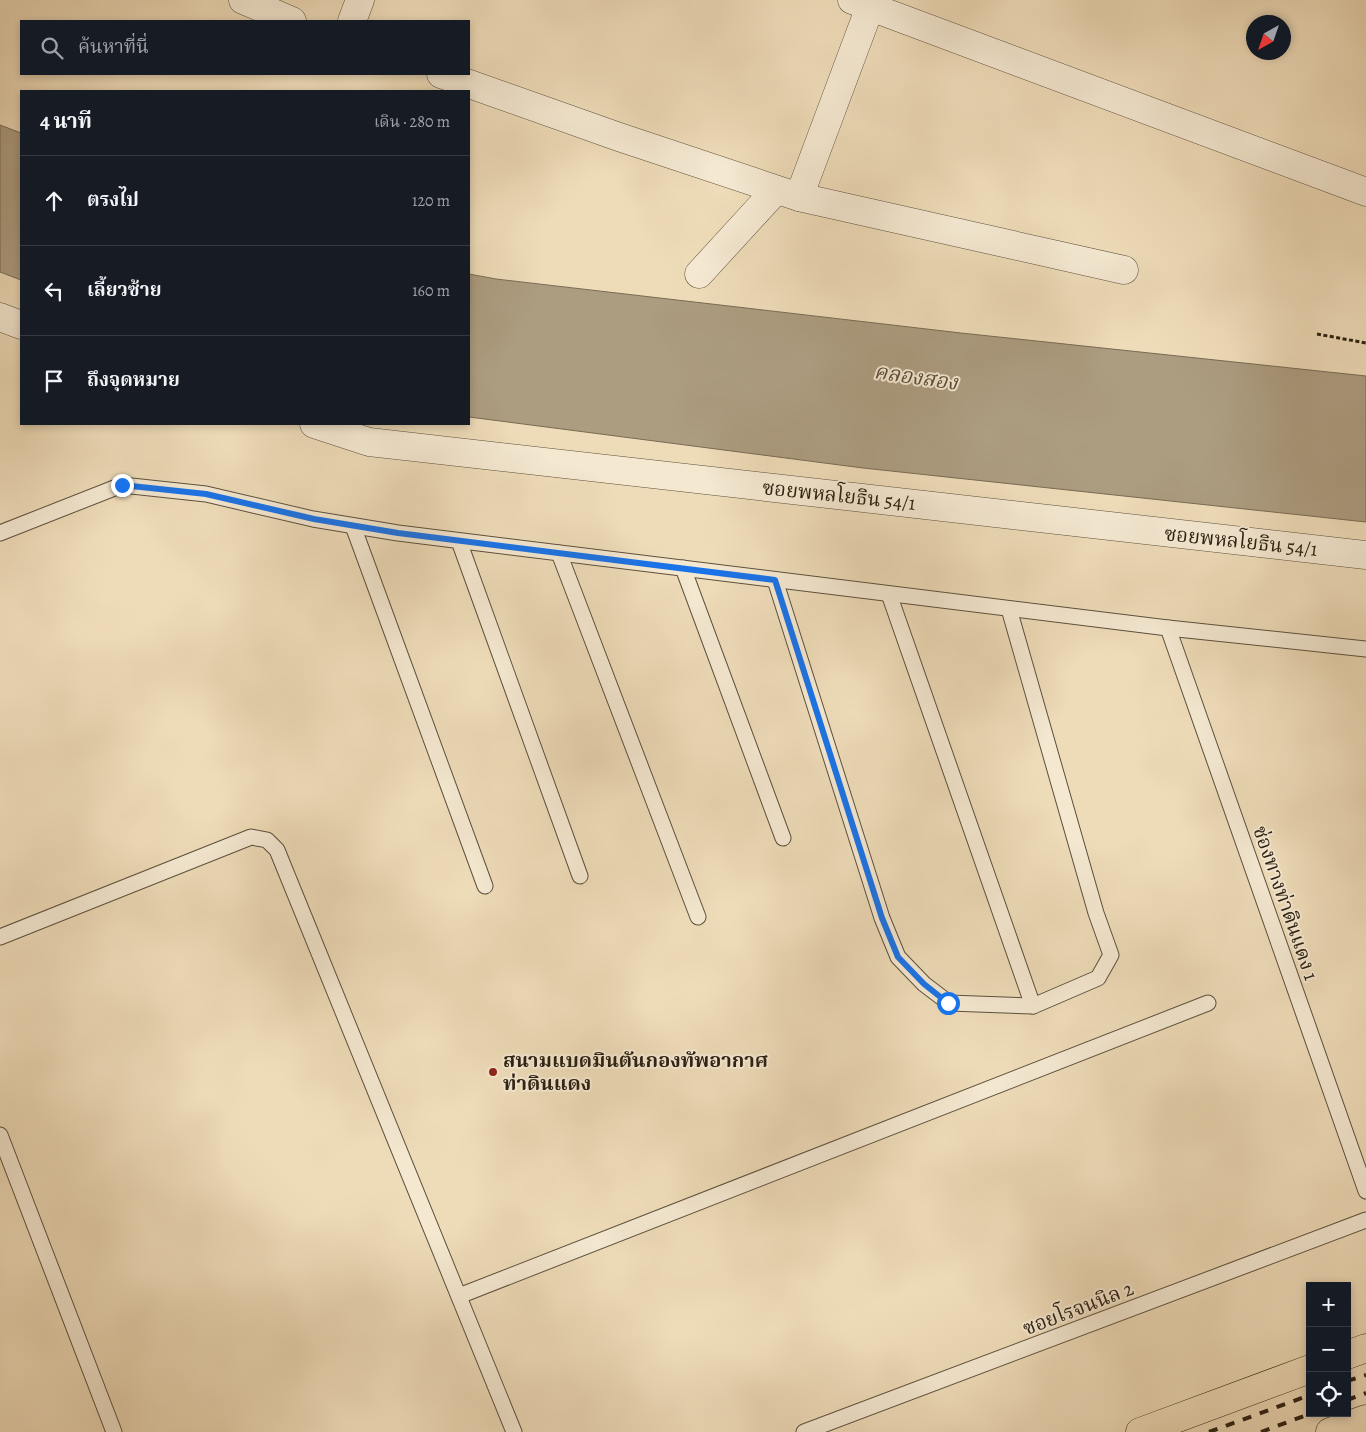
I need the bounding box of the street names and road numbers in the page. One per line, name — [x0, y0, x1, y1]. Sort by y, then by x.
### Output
street label: ซอยพหลโยธิน 54/1 — [761, 473, 917, 517]
street label: ซอยพหลโยธิน 54/1 — [1163, 519, 1319, 563]
street label: ช่องทางท่าดินแดง 1 — [1246, 822, 1325, 984]
street label: ซอยโรจนนิล 2 — [1019, 1274, 1138, 1342]

